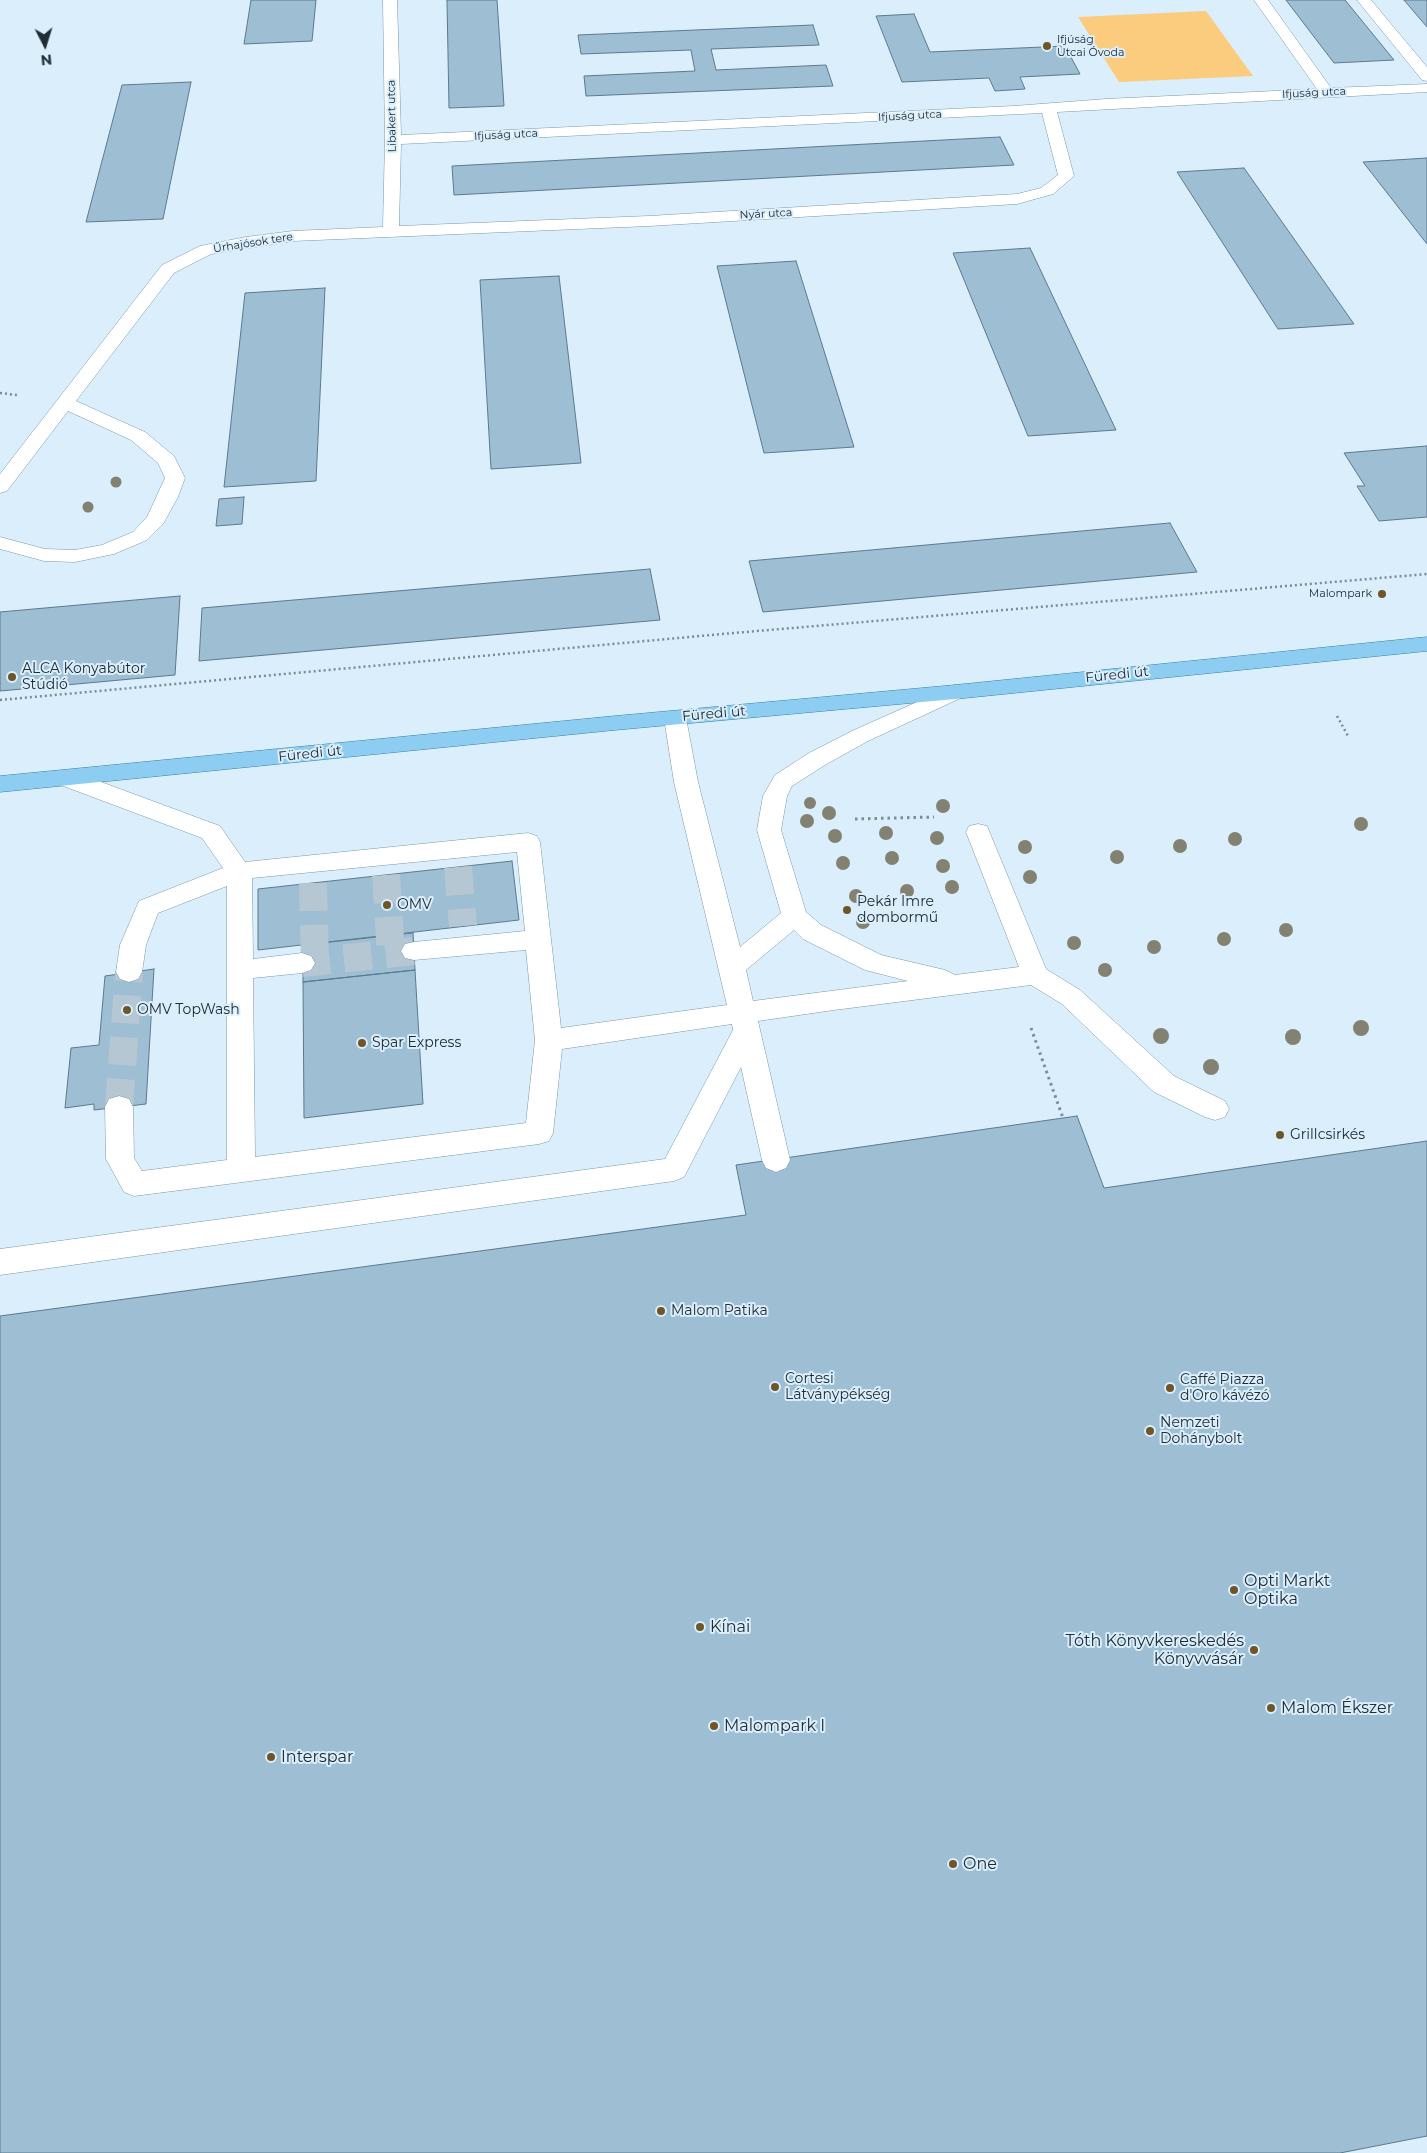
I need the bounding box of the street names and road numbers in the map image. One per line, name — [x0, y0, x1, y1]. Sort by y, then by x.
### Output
street label: Libakert utca — [385, 80, 399, 152]
street label: Ifjuság utca — [1282, 85, 1346, 101]
street label: Ifjuság utca — [878, 108, 942, 124]
street label: Ifjuság utca — [474, 127, 538, 143]
street label: Nyár utca — [739, 206, 793, 222]
street label: Űrhajósok tere — [212, 230, 294, 256]
street label: Füredi út — [1084, 663, 1150, 687]
street label: Füredi út — [681, 703, 747, 725]
street label: Füredi út — [277, 742, 343, 766]

